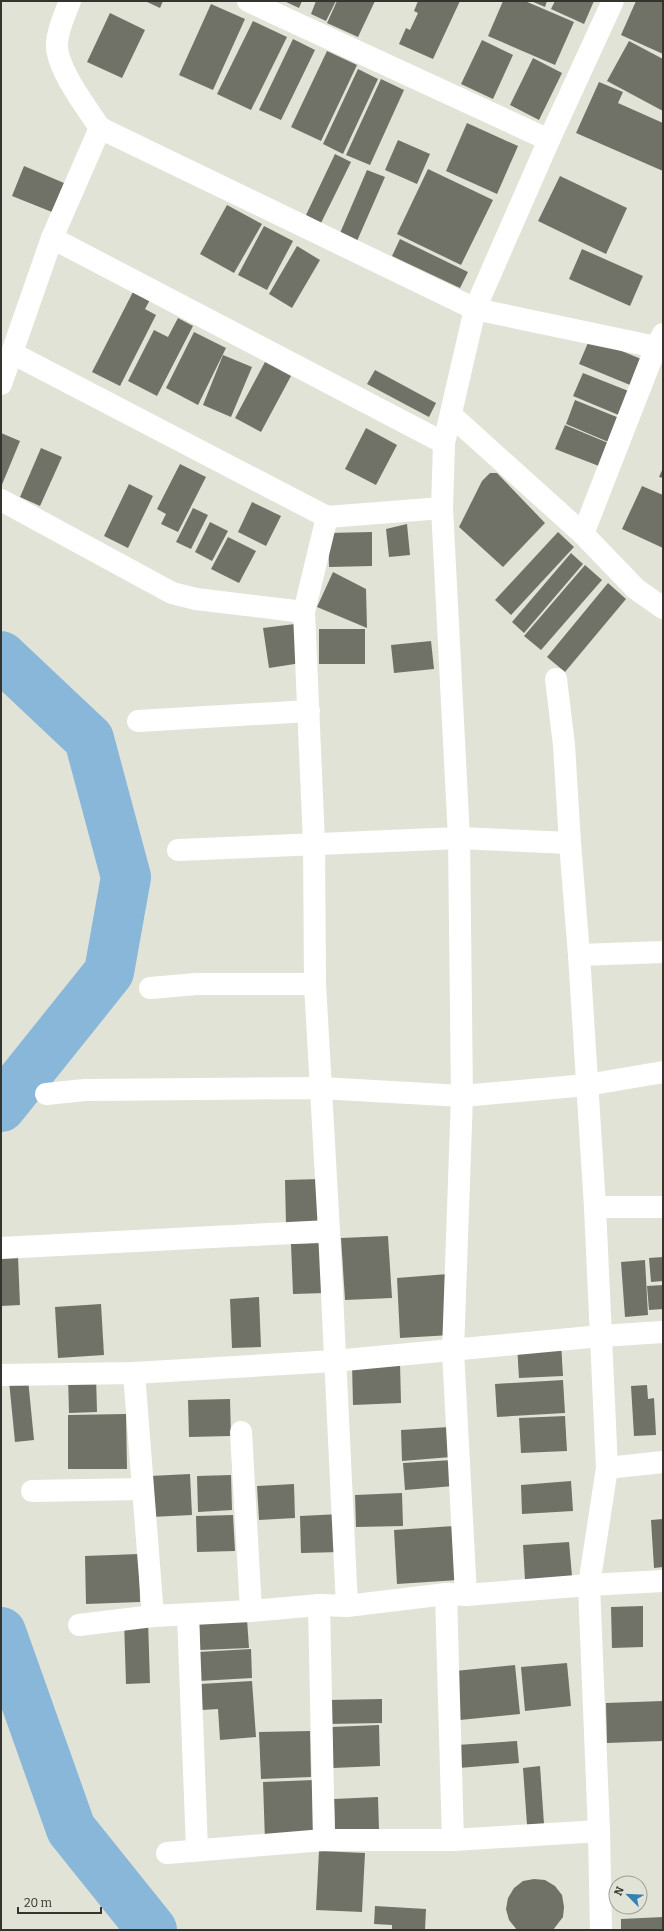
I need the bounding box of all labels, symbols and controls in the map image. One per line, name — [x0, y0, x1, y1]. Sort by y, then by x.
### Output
north arrow — [608, 1875, 648, 1915]
text: N — [612, 1884, 627, 1898]
scale bar — [18, 1889, 101, 1915]
text: 20 m — [24, 1896, 53, 1910]

